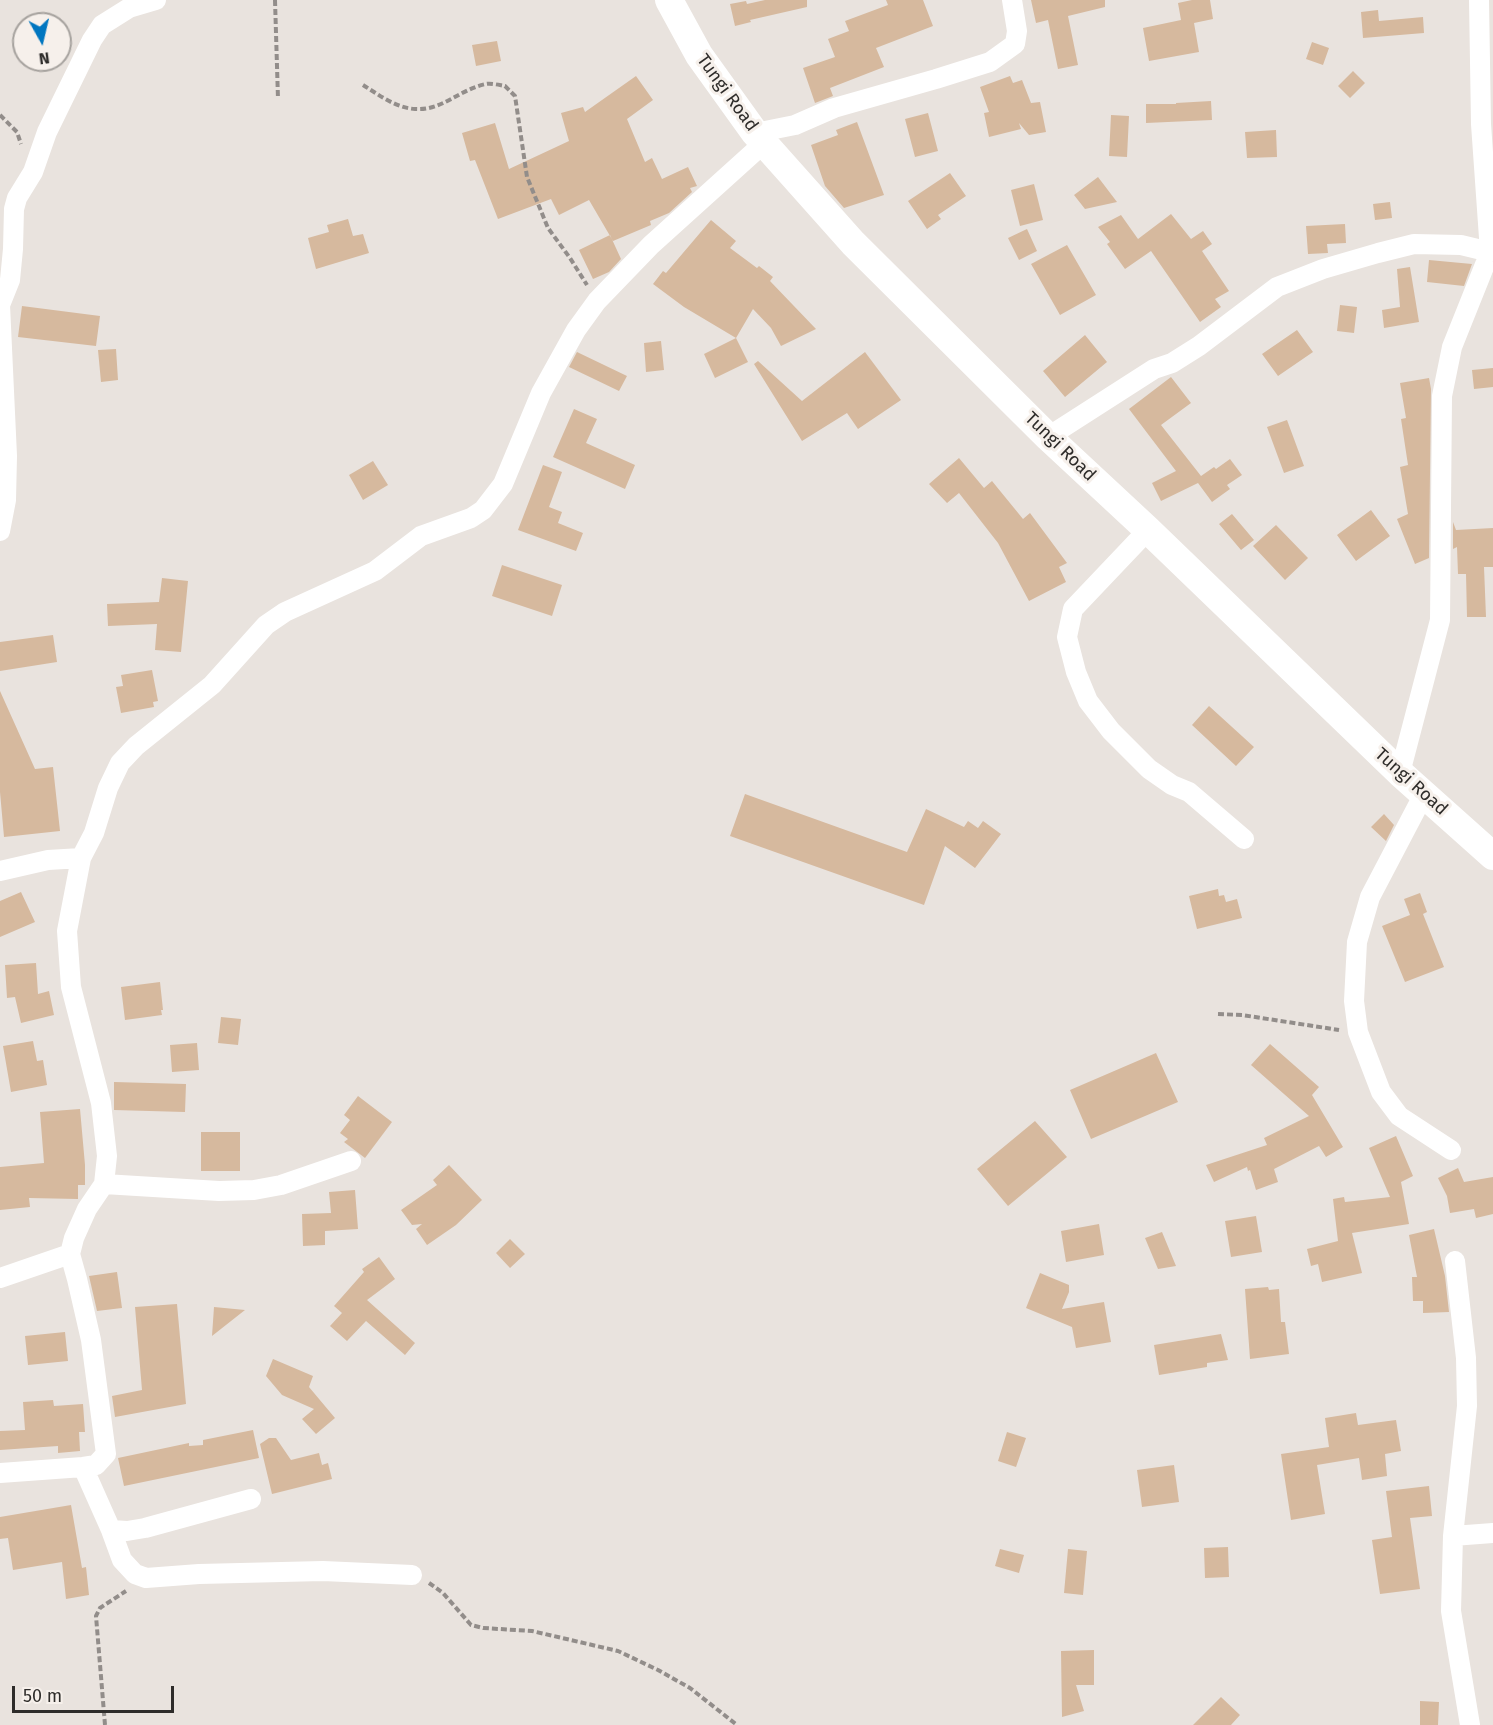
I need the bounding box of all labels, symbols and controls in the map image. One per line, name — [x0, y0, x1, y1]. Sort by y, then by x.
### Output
north arrow — [12, 12, 72, 72]
text: N — [38, 48, 51, 68]
street label: Tungi Road — [692, 50, 762, 136]
street label: Tungi Road — [1020, 408, 1100, 486]
street label: Tungi Road — [1370, 744, 1452, 820]
scale bar — [15, 1674, 177, 1712]
text: 50 m — [23, 1685, 62, 1707]

